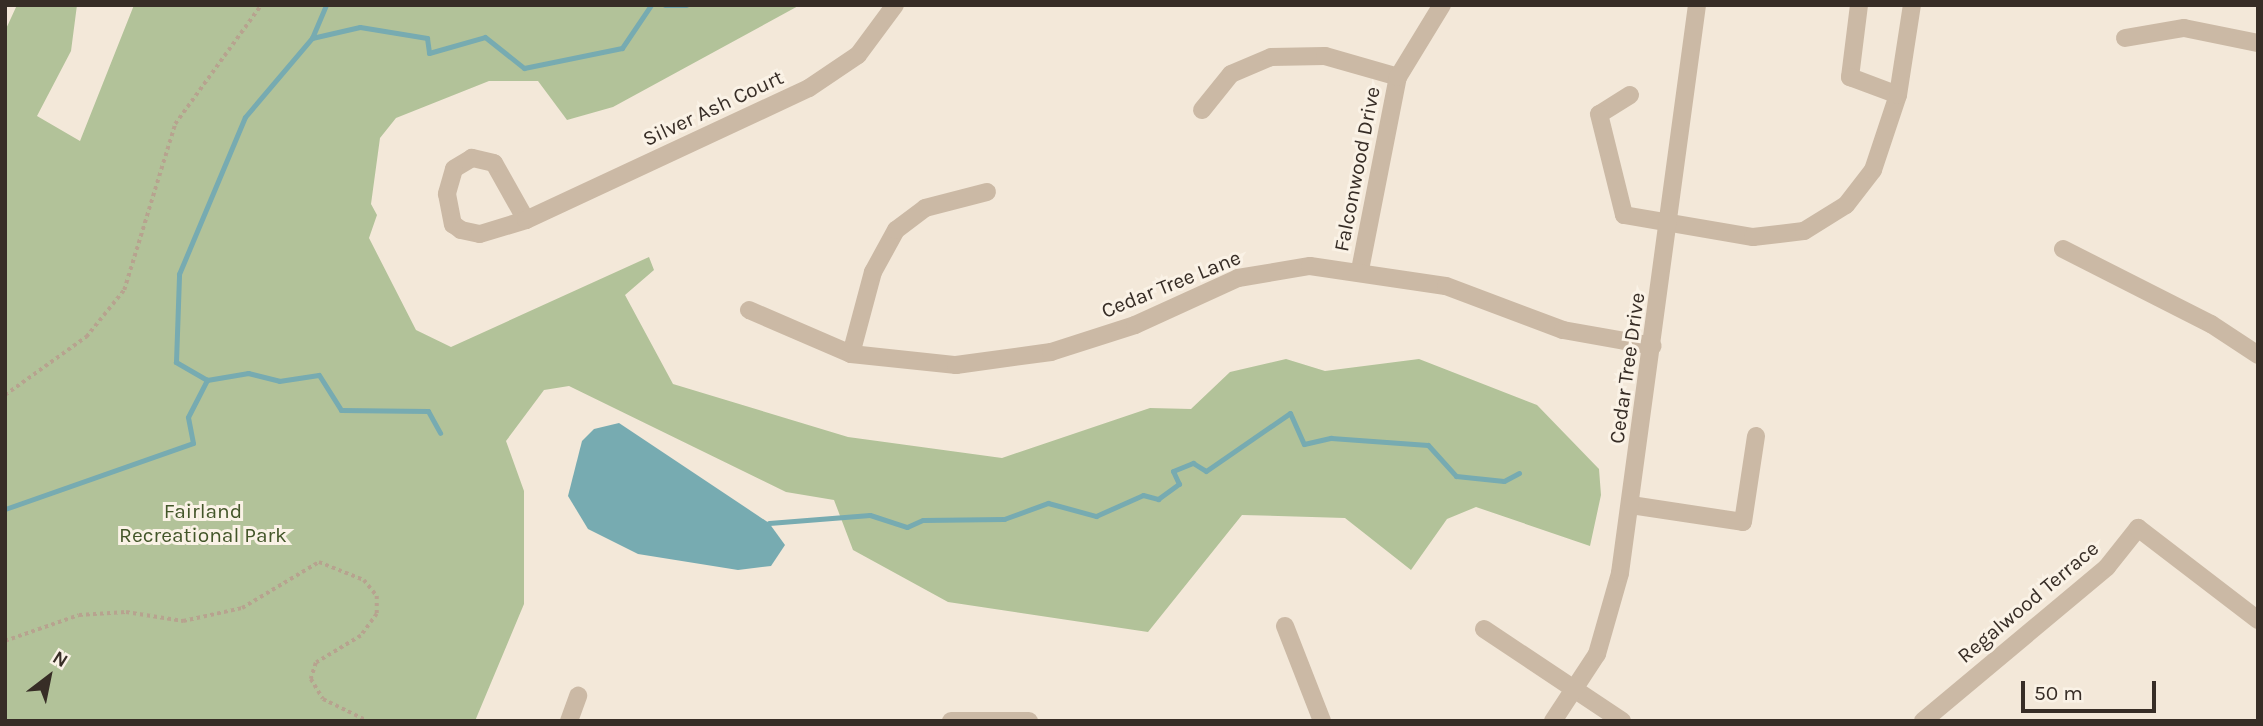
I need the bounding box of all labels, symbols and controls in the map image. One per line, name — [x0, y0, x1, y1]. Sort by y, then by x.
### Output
street label: Silver Ash Court — [639, 64, 787, 152]
street label: Falconwood Drive — [1329, 84, 1385, 254]
street label: Cedar Tree Lane — [1098, 245, 1244, 323]
street label: Cedar Tree Drive — [1604, 291, 1650, 445]
park label: Fairland Recreational Park — [119, 498, 287, 548]
street label: Regalwood Terrace — [1952, 536, 2104, 668]
north arrow — [14, 642, 84, 712]
text: N — [49, 646, 72, 672]
scale bar — [2025, 666, 2160, 710]
text: 50 m — [2034, 681, 2083, 705]

